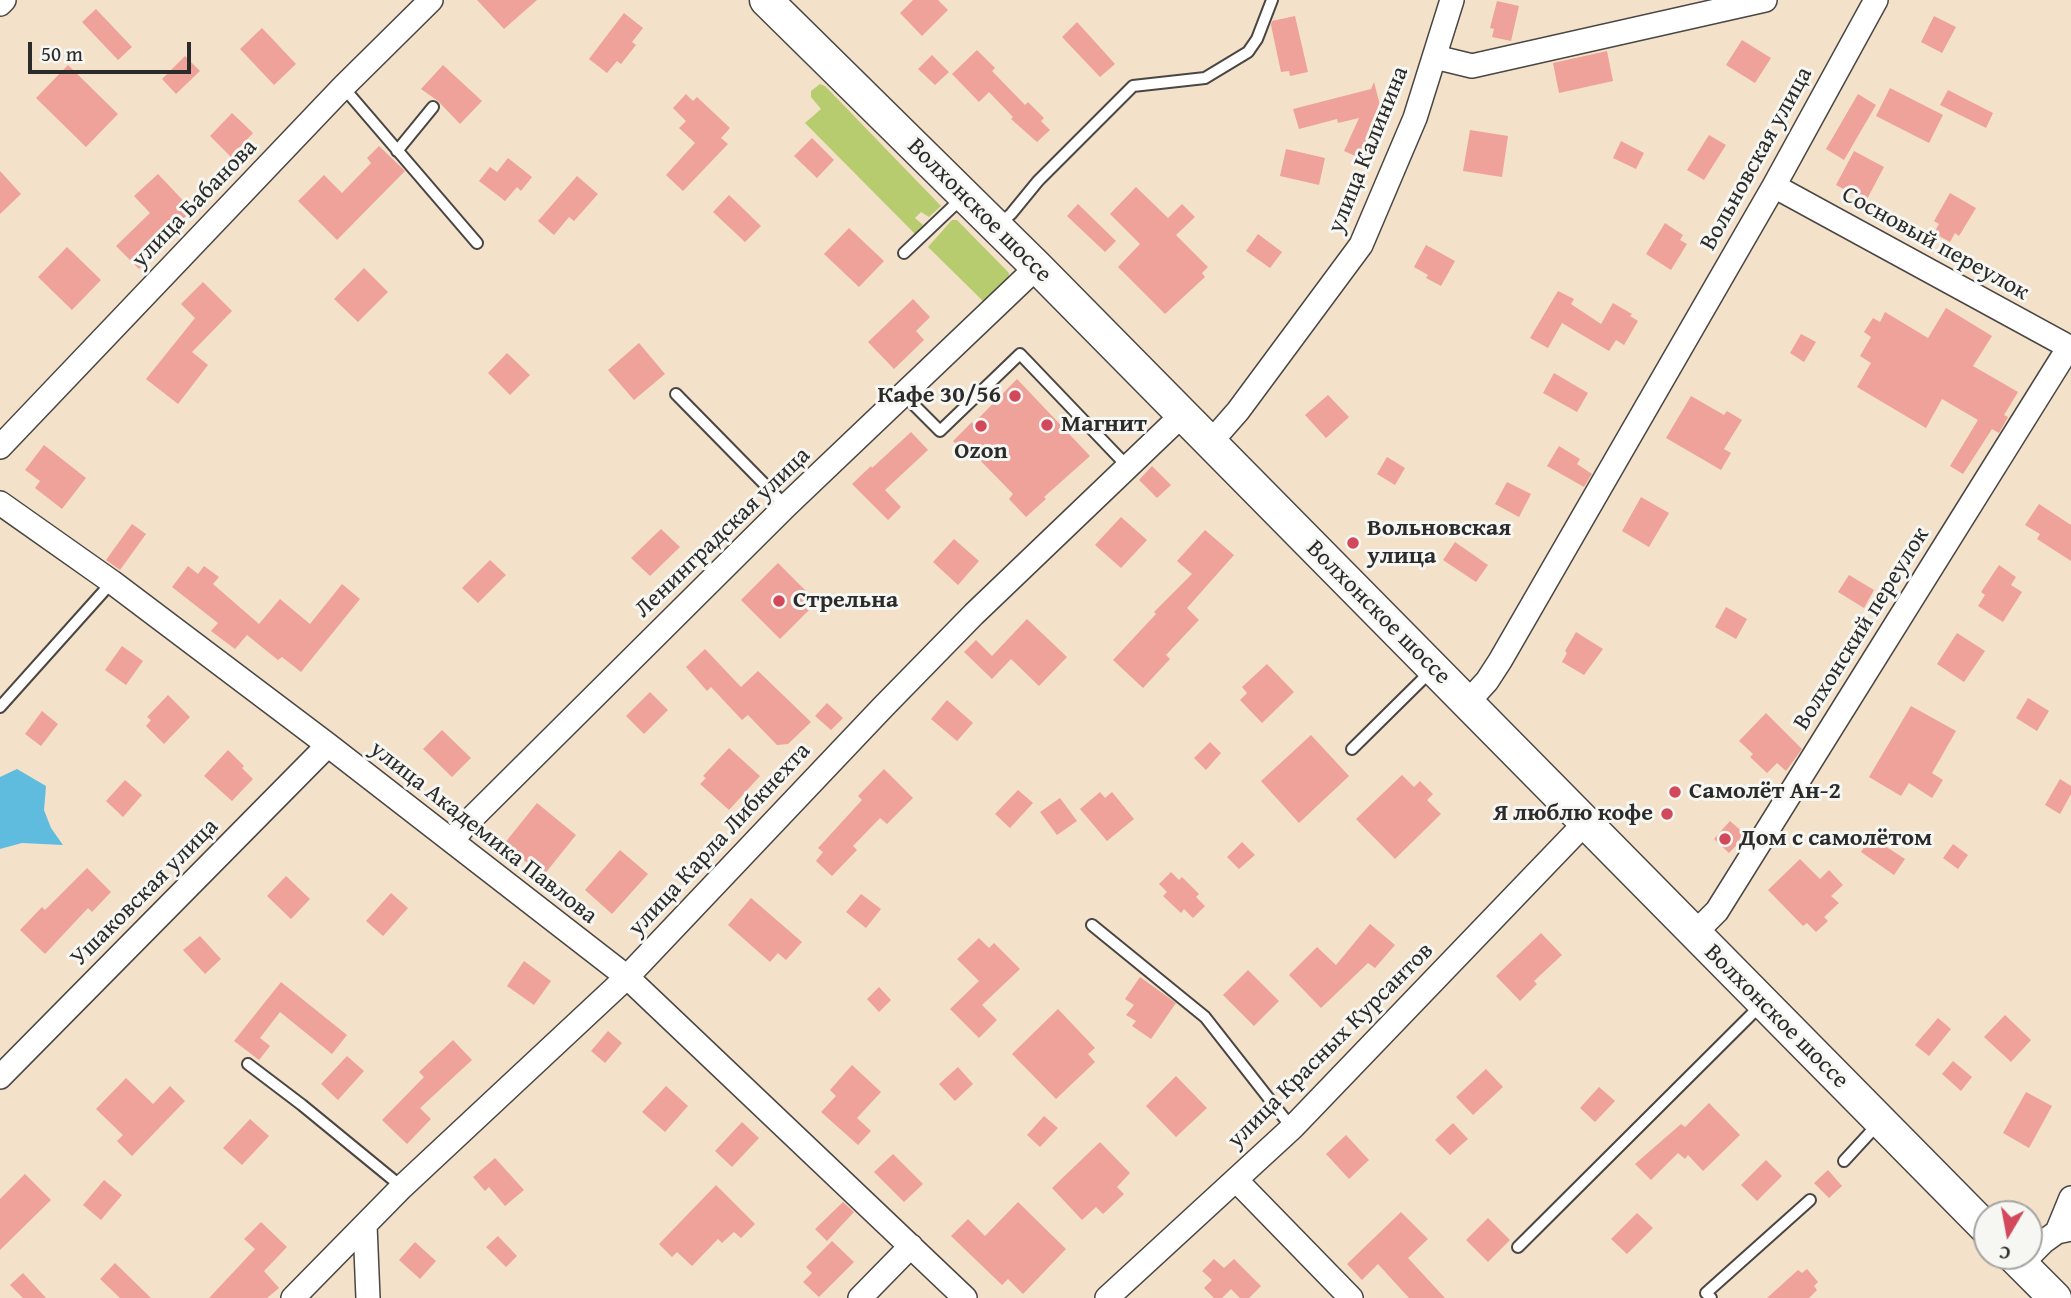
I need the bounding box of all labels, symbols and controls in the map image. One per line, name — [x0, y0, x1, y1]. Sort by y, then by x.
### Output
scale bar — [32, 28, 194, 72]
text: 50 m — [41, 38, 83, 69]
street label: улица Калинина — [1322, 62, 1416, 238]
street label: Вольновская улица — [1695, 62, 1819, 256]
street label: Волхонское шоссе — [901, 133, 1057, 289]
street label: улица Бабанова — [126, 134, 264, 274]
street label: Сосновый переулок — [1836, 181, 2034, 307]
place label: Кафе 30/56 — [877, 382, 1001, 410]
marker: Кафе 30/56 — [1007, 388, 1023, 404]
place label: Магнит — [1061, 411, 1147, 439]
marker: Магнит — [1039, 417, 1055, 433]
marker: Ozon — [973, 418, 989, 434]
place label: Ozon — [954, 438, 1008, 466]
street label: Ленинградская улица — [629, 442, 817, 624]
place label: Вольновская улица — [1367, 515, 1511, 571]
street label: Волхонский переулок — [1788, 522, 1936, 736]
street label: Волхонское шоссе — [1300, 535, 1456, 691]
marker: Вольновская улица — [1345, 535, 1361, 551]
place label: Стрельна — [793, 587, 898, 615]
marker: Стрельна — [771, 593, 787, 609]
street label: улица Академика Павлова — [364, 735, 602, 931]
street label: улица Карла Либкнехта — [623, 737, 817, 943]
place label: Самолёт Ан-2 — [1689, 778, 1841, 806]
marker: Самолёт Ан-2 — [1667, 784, 1683, 800]
place label: Я люблю кофе — [1493, 800, 1653, 828]
marker: Я люблю кофе — [1659, 806, 1675, 822]
street label: Ушаковская улица — [65, 813, 225, 973]
place label: Дом с самолётом — [1739, 825, 1932, 853]
marker: Дом с самолётом — [1717, 831, 1733, 847]
street label: улица Красных Курсантов — [1222, 937, 1440, 1155]
street label: Волхонское шоссе — [1698, 939, 1854, 1095]
north arrow — [1973, 1200, 2043, 1270]
text: С — [1997, 1239, 2012, 1268]

